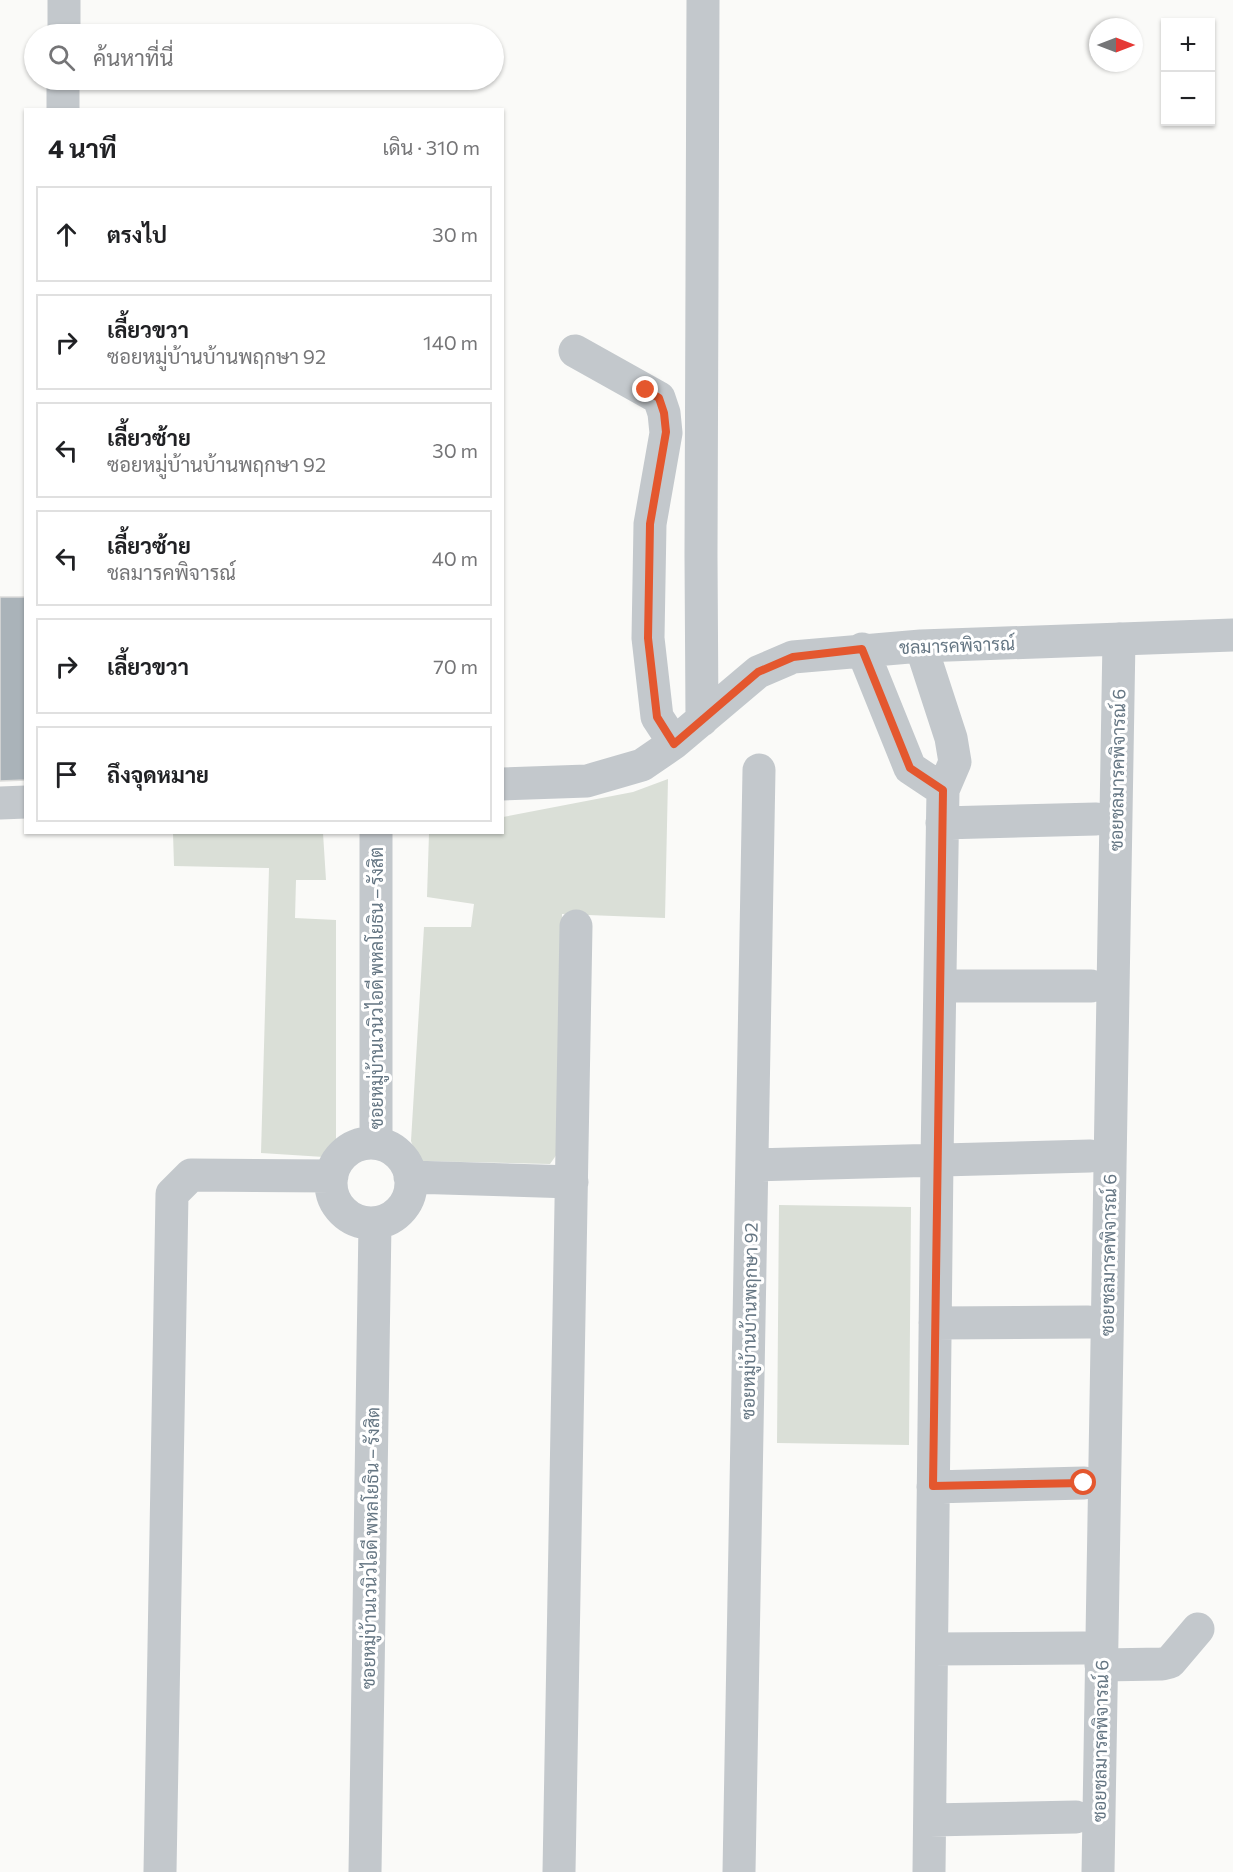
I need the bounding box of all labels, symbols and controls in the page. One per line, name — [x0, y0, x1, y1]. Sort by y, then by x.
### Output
north arrow — [1089, 18, 1143, 72]
map controls — [1161, 18, 1215, 126]
button: + — [1161, 18, 1215, 72]
search box — [24, 24, 504, 90]
icon: search — [45, 41, 78, 74]
text: ค้นหาที่นี่ — [93, 44, 173, 71]
button: − — [1161, 72, 1215, 126]
text: 4 นาที — [48, 132, 117, 163]
text: เดิน · 310 m — [383, 135, 480, 159]
icon: ahead — [50, 218, 83, 251]
text: ตรงไป — [107, 221, 167, 248]
text: 30 m — [432, 222, 478, 246]
text: เลี้ยวขวา — [107, 316, 189, 343]
icon: right — [50, 326, 83, 359]
text: 140 m — [423, 330, 478, 354]
text: ซอยหมู่บ้านบ้านพฤกษา 92 — [107, 344, 326, 368]
route end — [632, 376, 658, 402]
text: เลี้ยวซ้าย — [107, 424, 191, 451]
icon: left — [50, 434, 83, 467]
text: 30 m — [432, 438, 478, 462]
text: ซอยหมู่บ้านบ้านพฤกษา 92 — [107, 452, 326, 476]
text: เลี้ยวซ้าย — [107, 532, 191, 559]
icon: left — [50, 542, 83, 575]
text: 40 m — [432, 546, 478, 570]
text: ชลมารคพิจารณ์ — [107, 560, 236, 584]
street label: ชลมารคพิจารณ์ — [899, 631, 1015, 658]
icon: right — [50, 650, 83, 683]
text: เลี้ยวขวา — [107, 653, 189, 680]
text: 70 m — [433, 654, 478, 678]
street label: ซอยชลมารคพิจารณ์ 6 — [1104, 689, 1129, 851]
icon: arrive — [50, 758, 83, 791]
text: ถึงจุดหมาย — [107, 761, 209, 788]
street label: ซอยหมู่บ้านเวนิวไอดี พหลโยธิน – รังสิต — [364, 847, 390, 1129]
street label: ซอยชลมารคพิจารณ์ 6 — [1095, 1174, 1120, 1336]
street label: ซอยหมู่บ้านบ้านพฤกษา 92 — [736, 1222, 765, 1420]
street label: ซอยหมู่บ้านเวนิวไอดี พหลโยธิน – รังสิต — [356, 1407, 386, 1689]
route start — [1070, 1469, 1096, 1495]
street label: ซอยชลมารคพิจารณ์ 6 — [1087, 1660, 1112, 1822]

